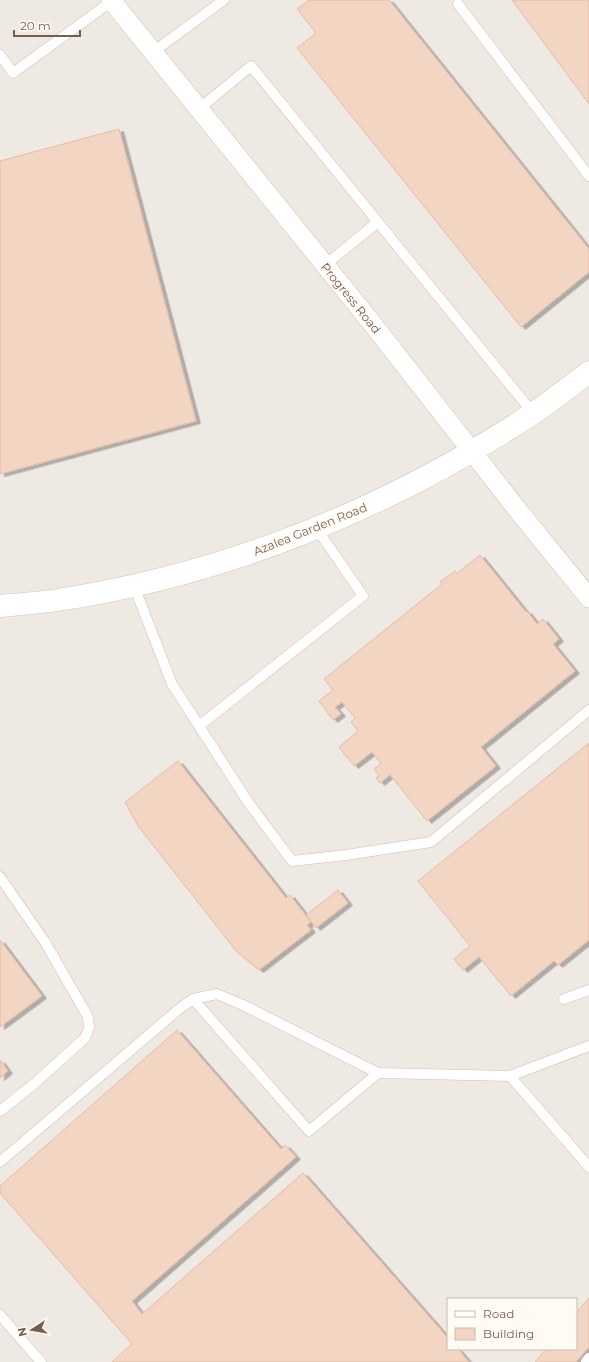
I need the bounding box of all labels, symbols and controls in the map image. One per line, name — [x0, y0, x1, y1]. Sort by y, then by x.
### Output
scale bar — [14, 12, 80, 38]
text: 20 m — [20, 18, 51, 33]
street label: Progress Road — [318, 260, 384, 336]
street label: Azalea Garden Road — [251, 499, 369, 559]
legend — [447, 1298, 577, 1350]
text: Road — [483, 1306, 514, 1321]
north arrow — [12, 1310, 52, 1350]
text: N — [14, 1326, 30, 1338]
text: Building — [483, 1326, 534, 1341]

